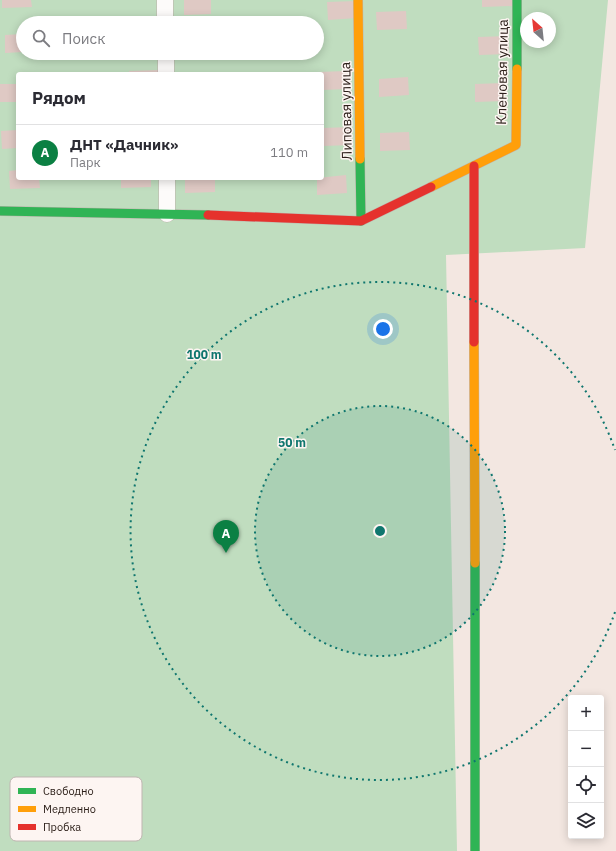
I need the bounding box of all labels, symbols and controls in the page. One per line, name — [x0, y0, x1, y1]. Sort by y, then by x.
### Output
north arrow — [520, 12, 556, 48]
search box — [16, 16, 324, 60]
street label: Кленовая улица — [492, 18, 512, 125]
icon: search — [30, 27, 52, 49]
text: Поиск — [62, 29, 105, 48]
street label: Липовая улица — [336, 61, 356, 160]
text: Рядом — [32, 87, 86, 109]
text: ДНТ «Дачник» — [70, 135, 178, 154]
text: A — [41, 144, 49, 161]
text: 110 m — [270, 144, 308, 161]
text: Парк — [70, 154, 101, 171]
your location — [373, 319, 393, 339]
text: 100 m — [186, 347, 222, 362]
text: 50 m — [278, 435, 306, 450]
pin: A — [213, 520, 239, 553]
centre of rings — [373, 524, 387, 538]
map controls — [568, 695, 604, 839]
button: + — [568, 695, 604, 731]
button: − — [568, 731, 604, 767]
button: locate — [568, 767, 604, 803]
legend — [10, 777, 142, 841]
text: Свободно — [43, 784, 94, 798]
text: Медленно — [43, 802, 96, 816]
button: layers — [568, 803, 604, 839]
text: Пробка — [43, 820, 81, 834]

